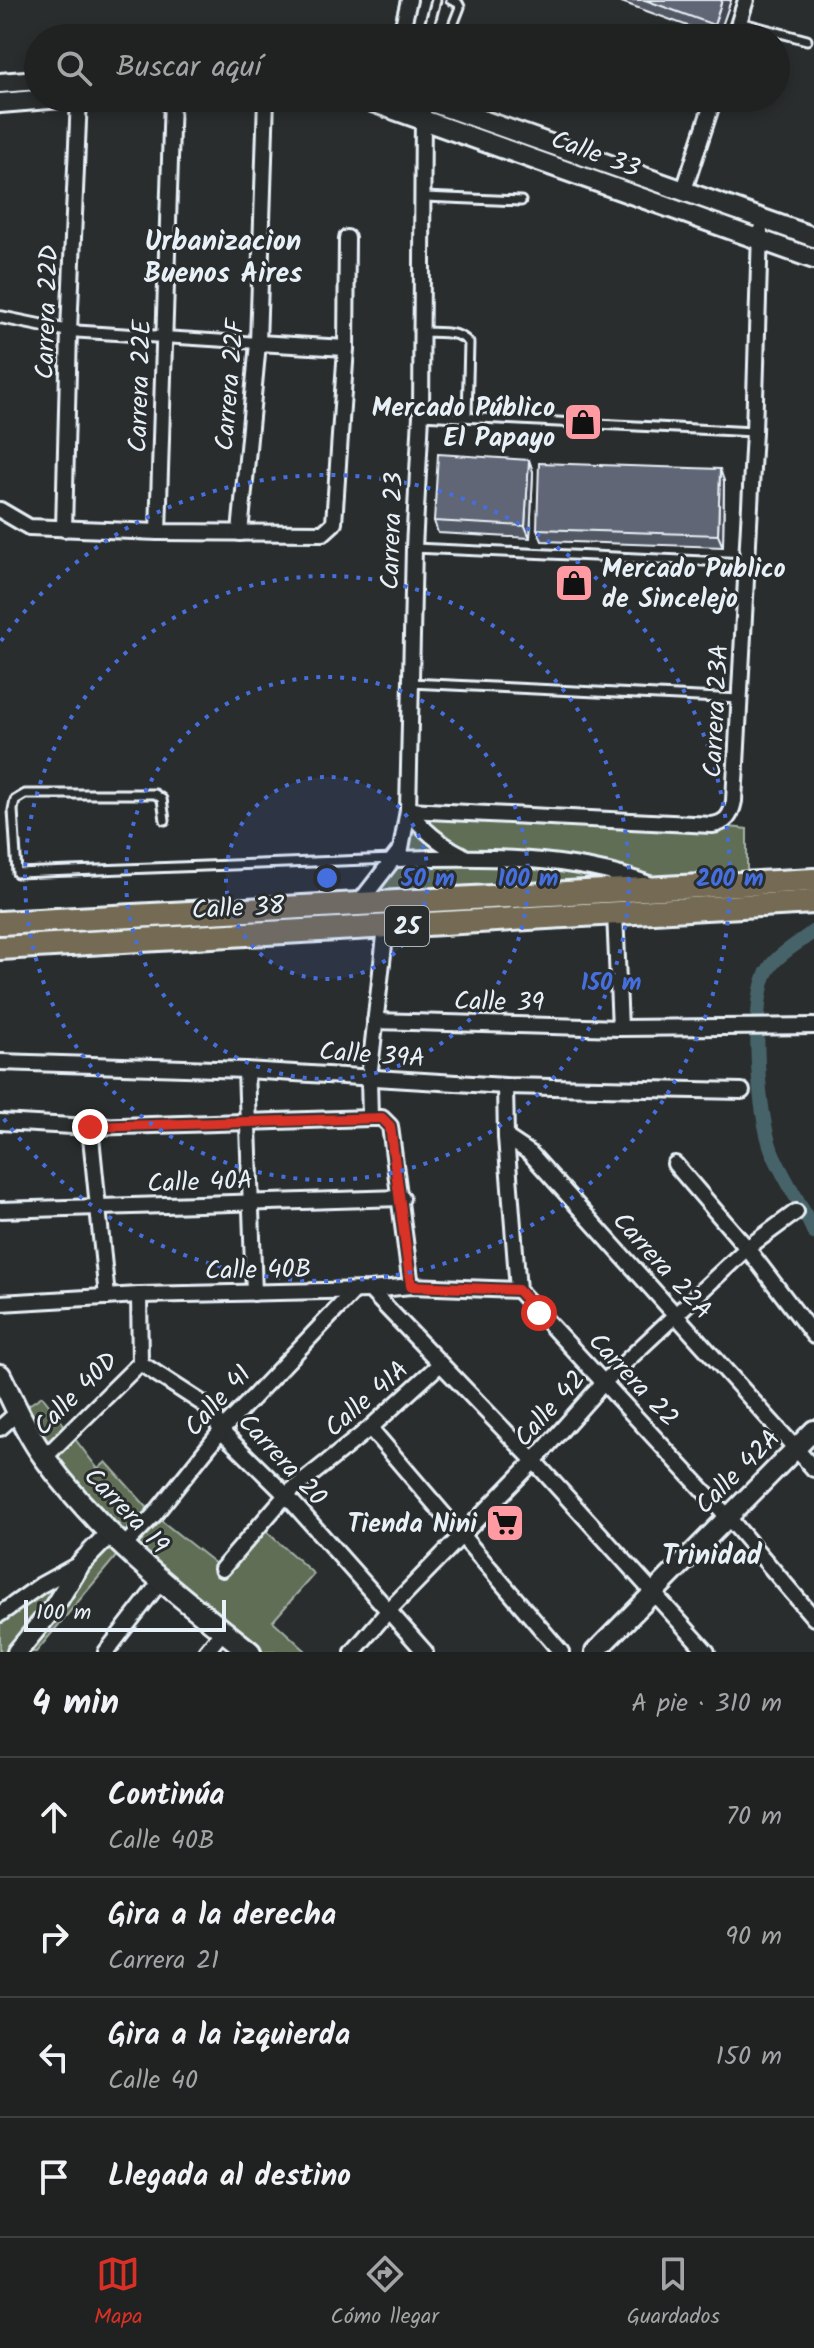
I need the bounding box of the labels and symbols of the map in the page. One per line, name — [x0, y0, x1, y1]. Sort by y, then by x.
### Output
street label: Calle 33 — [545, 119, 646, 190]
district label: Urbanizacion Buenos Aires — [144, 220, 302, 297]
street label: Carrera 22D — [25, 244, 71, 380]
street label: Carrera 22F — [204, 315, 258, 453]
street label: Carrera 22E — [118, 318, 164, 453]
place label: Mercado Público El Papayo — [372, 388, 555, 460]
shop icon: Mercado Público El Papayo — [562, 401, 604, 443]
street label: Carrera 23 — [370, 471, 416, 591]
place label: Mercado Publico de Sincelejo — [602, 549, 786, 621]
shop icon: Mercado Publico de Sincelejo — [553, 562, 595, 604]
street label: Carrera 23A — [693, 643, 741, 779]
text: 50 m — [400, 860, 455, 899]
text: 100 m — [498, 860, 558, 899]
text: 200 m — [696, 860, 764, 899]
centre of rings — [313, 864, 341, 892]
street label: Calle 38 — [190, 886, 286, 932]
road number: 25 — [385, 906, 429, 946]
text: 150 m — [581, 964, 641, 1003]
street label: Calle 39 — [454, 981, 545, 1025]
street label: Calle 39A — [318, 1031, 426, 1081]
route end — [72, 1109, 108, 1145]
street label: Calle 40A — [146, 1160, 254, 1206]
street label: Carrera 22A — [601, 1203, 722, 1330]
street label: Calle 40B — [204, 1249, 312, 1293]
route start — [521, 1295, 557, 1331]
street label: Carrera 22 — [577, 1323, 688, 1438]
street label: Calle 40D — [24, 1342, 129, 1447]
street label: Calle 41A — [315, 1351, 419, 1448]
street label: Calle 41 — [174, 1356, 263, 1447]
street label: Calle 42 — [504, 1361, 597, 1458]
street label: Carrera 20 — [227, 1404, 336, 1517]
street label: Calle 42A — [685, 1419, 791, 1525]
street label: Carrera 19 — [73, 1458, 179, 1565]
supermarket icon: Tienda Nini — [484, 1502, 526, 1544]
place label: Tienda Nini — [347, 1504, 478, 1546]
district label: Trinidad — [662, 1534, 763, 1579]
scale bar — [24, 1596, 226, 1632]

